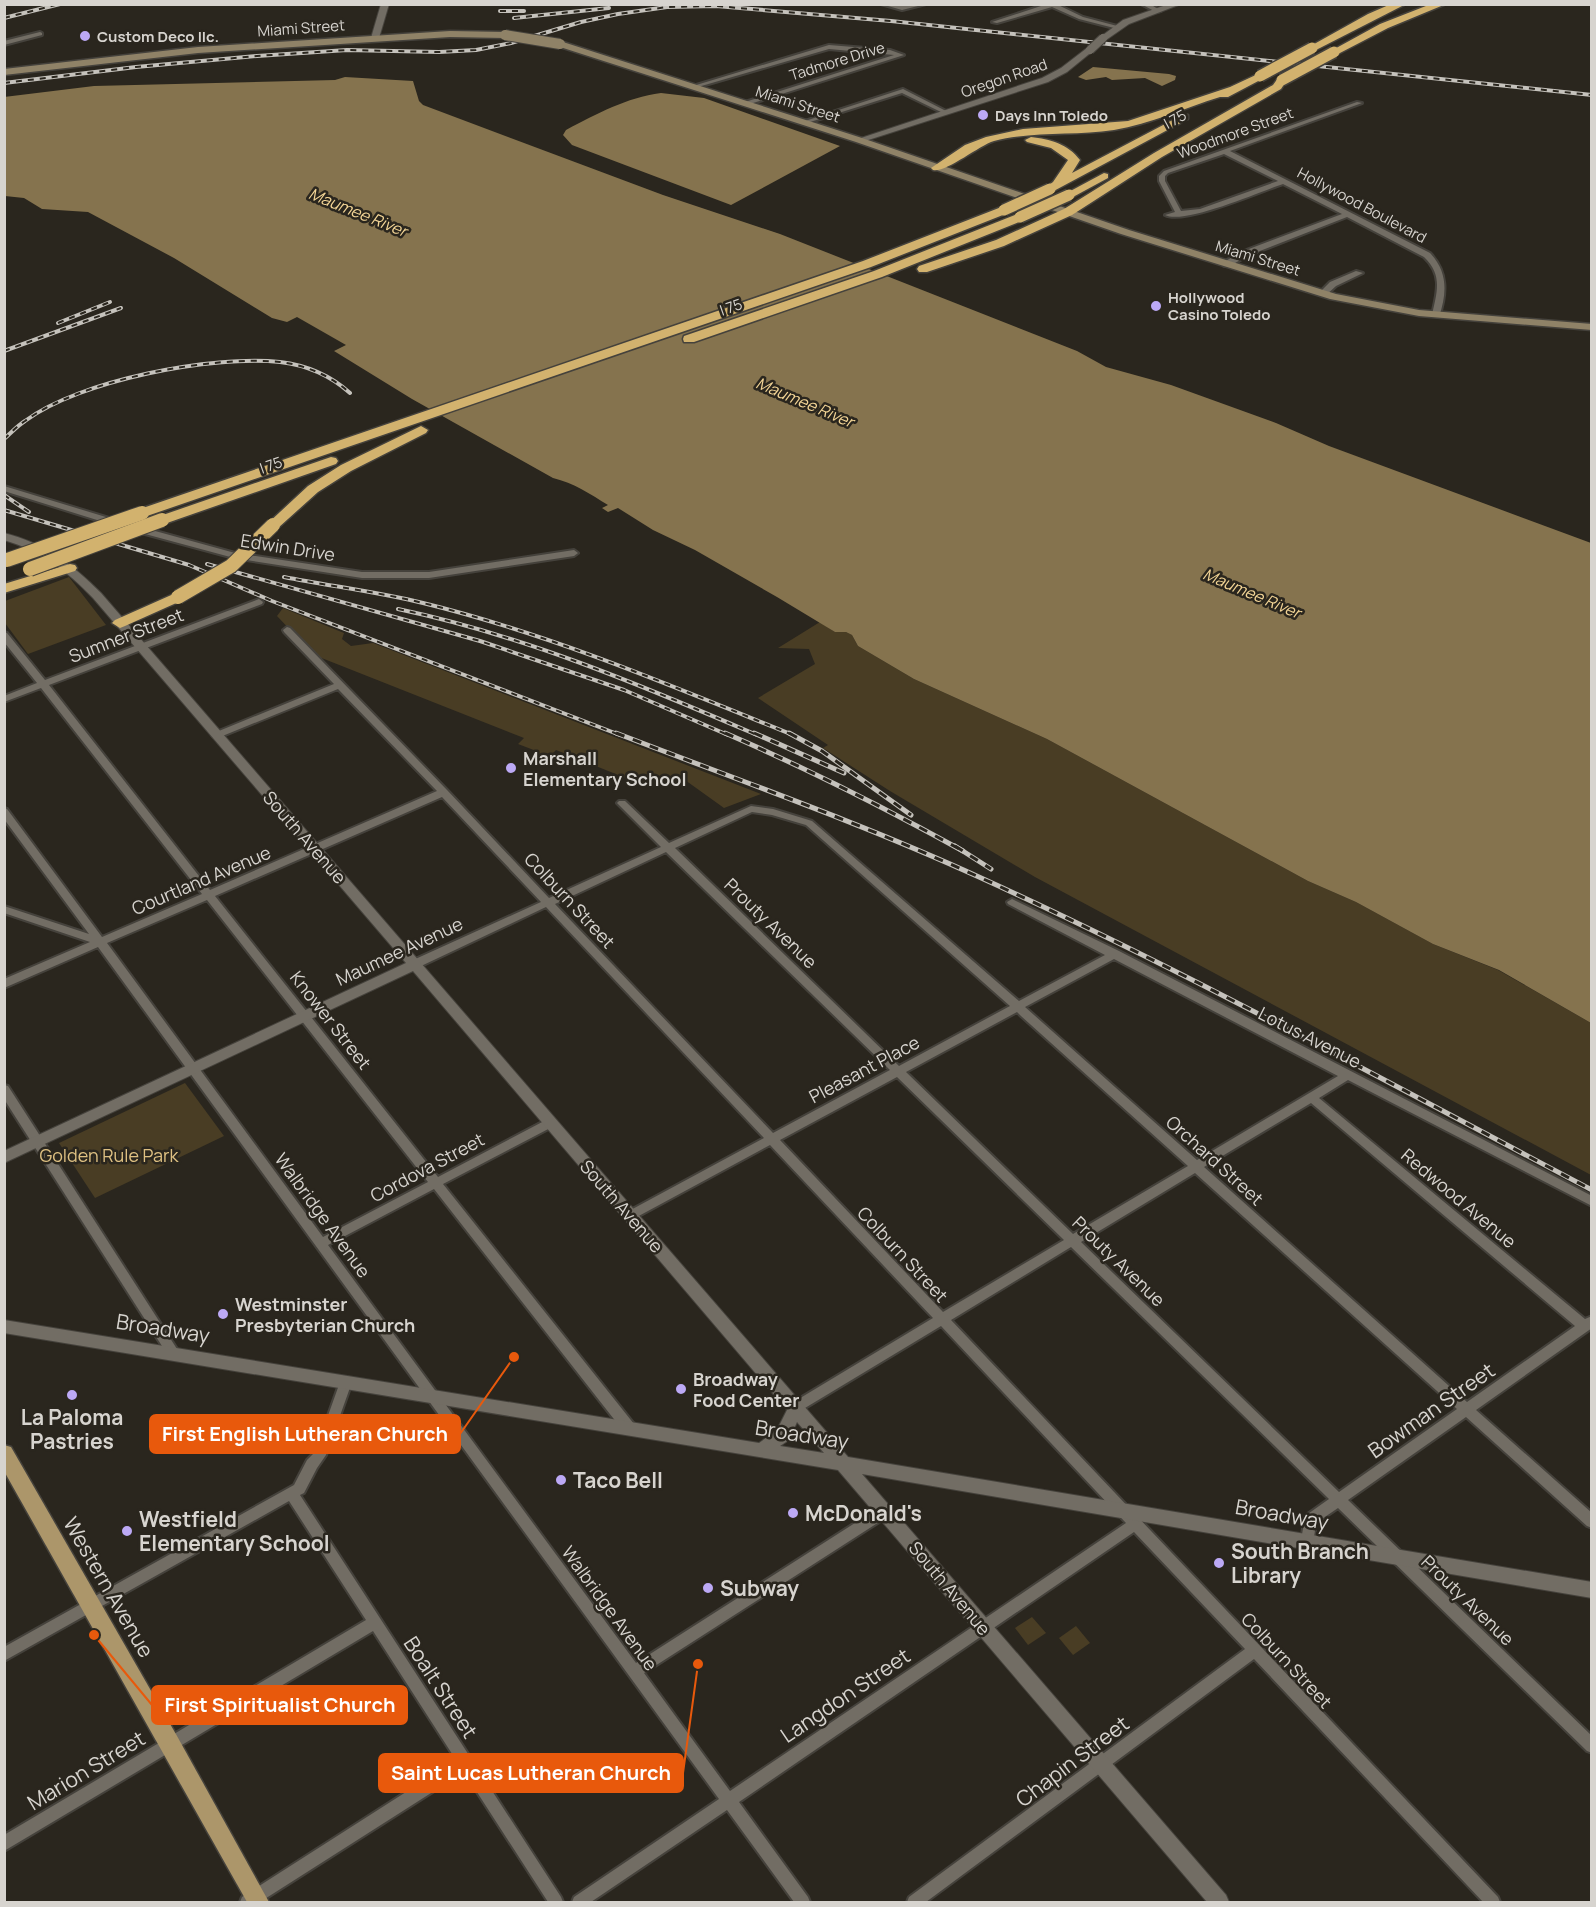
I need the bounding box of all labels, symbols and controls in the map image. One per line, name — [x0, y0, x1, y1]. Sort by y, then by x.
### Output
street label: Miami Street — [257, 14, 345, 42]
place label: Custom Deco llc. — [97, 26, 219, 47]
marker: Custom Deco llc. — [78, 29, 92, 43]
street label: Tadmore Drive — [787, 36, 888, 85]
street label: Oregon Road — [958, 53, 1050, 103]
street label: Miami Street — [753, 80, 843, 128]
street label: Woodmore Street — [1174, 102, 1296, 164]
street label: I 75 — [1160, 104, 1190, 134]
place label: Days Inn Toledo — [995, 105, 1108, 126]
marker: Days Inn Toledo — [976, 108, 990, 122]
street label: Hollywood Boulevard — [1294, 162, 1430, 248]
water label: Maumee River — [306, 182, 412, 243]
street label: Miami Street — [1213, 235, 1303, 281]
place label: Hollywood Casino Toledo — [1168, 287, 1271, 325]
street label: I 75 — [717, 293, 745, 321]
marker: Hollywood Casino Toledo — [1149, 299, 1163, 313]
water label: Maumee River — [753, 372, 859, 433]
street label: I 75 — [257, 451, 285, 479]
street label: Edwin Drive — [239, 528, 337, 566]
water label: Maumee River — [1200, 563, 1306, 624]
street label: Sumner Street — [65, 602, 187, 668]
place label: Marshall Elementary School — [523, 746, 686, 791]
marker: Marshall Elementary School — [504, 761, 518, 775]
street label: South Avenue — [258, 786, 352, 888]
street label: Courtland Avenue — [128, 840, 274, 920]
street label: Colburn Street — [519, 847, 621, 953]
street label: Prouty Avenue — [719, 873, 823, 973]
street label: Maumee Avenue — [332, 911, 466, 991]
street label: Knower Street — [285, 966, 377, 1074]
street label: Lotus Avenue — [1254, 1001, 1366, 1073]
street label: Pleasant Place — [805, 1030, 923, 1108]
street label: Orchard Street — [1161, 1110, 1269, 1210]
street label: Cordova Street — [366, 1127, 488, 1207]
park label: Golden Rule Park — [40, 1143, 180, 1167]
street label: Redwood Avenue — [1396, 1143, 1522, 1253]
street label: Walbridge Avenue — [270, 1148, 376, 1282]
street label: South Avenue — [575, 1155, 669, 1257]
street label: Colburn Street — [852, 1201, 954, 1307]
street label: Prouty Avenue — [1067, 1211, 1171, 1311]
place label: Westminster Presbyterian Church — [235, 1292, 415, 1337]
street label: Broadway — [114, 1307, 212, 1349]
marker: Westminster Presbyterian Church — [216, 1307, 230, 1321]
street label: Bowman Street — [1362, 1356, 1500, 1464]
place label: Broadway Food Center — [693, 1367, 800, 1412]
marker: Broadway Food Center — [674, 1382, 688, 1396]
marker: La Paloma Pastries — [65, 1388, 79, 1402]
place label: La Paloma Pastries — [21, 1403, 123, 1455]
street label: Broadway — [753, 1413, 851, 1455]
callout: First English Lutheran Church — [150, 1415, 460, 1453]
text: First English Lutheran Church — [162, 1420, 448, 1447]
place label: Taco Bell — [573, 1466, 663, 1494]
marker: Taco Bell — [554, 1473, 568, 1487]
street label: Broadway — [1233, 1492, 1331, 1536]
place label: McDonald's — [805, 1499, 922, 1527]
place label: Westfield Elementary School — [139, 1505, 330, 1557]
marker: McDonald's — [786, 1506, 800, 1520]
street label: Western Avenue — [57, 1512, 161, 1662]
marker: Westfield Elementary School — [120, 1524, 134, 1538]
street label: South Avenue — [904, 1536, 996, 1640]
place label: South Branch Library — [1231, 1537, 1369, 1589]
street label: Walbridge Avenue — [557, 1541, 663, 1675]
street label: Prouty Avenue — [1416, 1550, 1520, 1650]
marker: South Branch Library — [1212, 1556, 1226, 1570]
place label: Subway — [720, 1574, 799, 1602]
marker: Subway — [701, 1581, 715, 1595]
street label: Colburn Street — [1236, 1607, 1338, 1713]
street label: Boalt Street — [398, 1631, 484, 1743]
street label: Langdon Street — [775, 1641, 915, 1749]
callout: First Spiritualist Church — [152, 1686, 407, 1724]
text: First Spiritualist Church — [165, 1691, 395, 1718]
street label: Chapin Street — [1010, 1709, 1134, 1813]
street label: Marion Street — [22, 1724, 150, 1816]
callout: Saint Lucas Lutheran Church — [379, 1754, 683, 1792]
text: Saint Lucas Lutheran Church — [391, 1759, 671, 1786]

